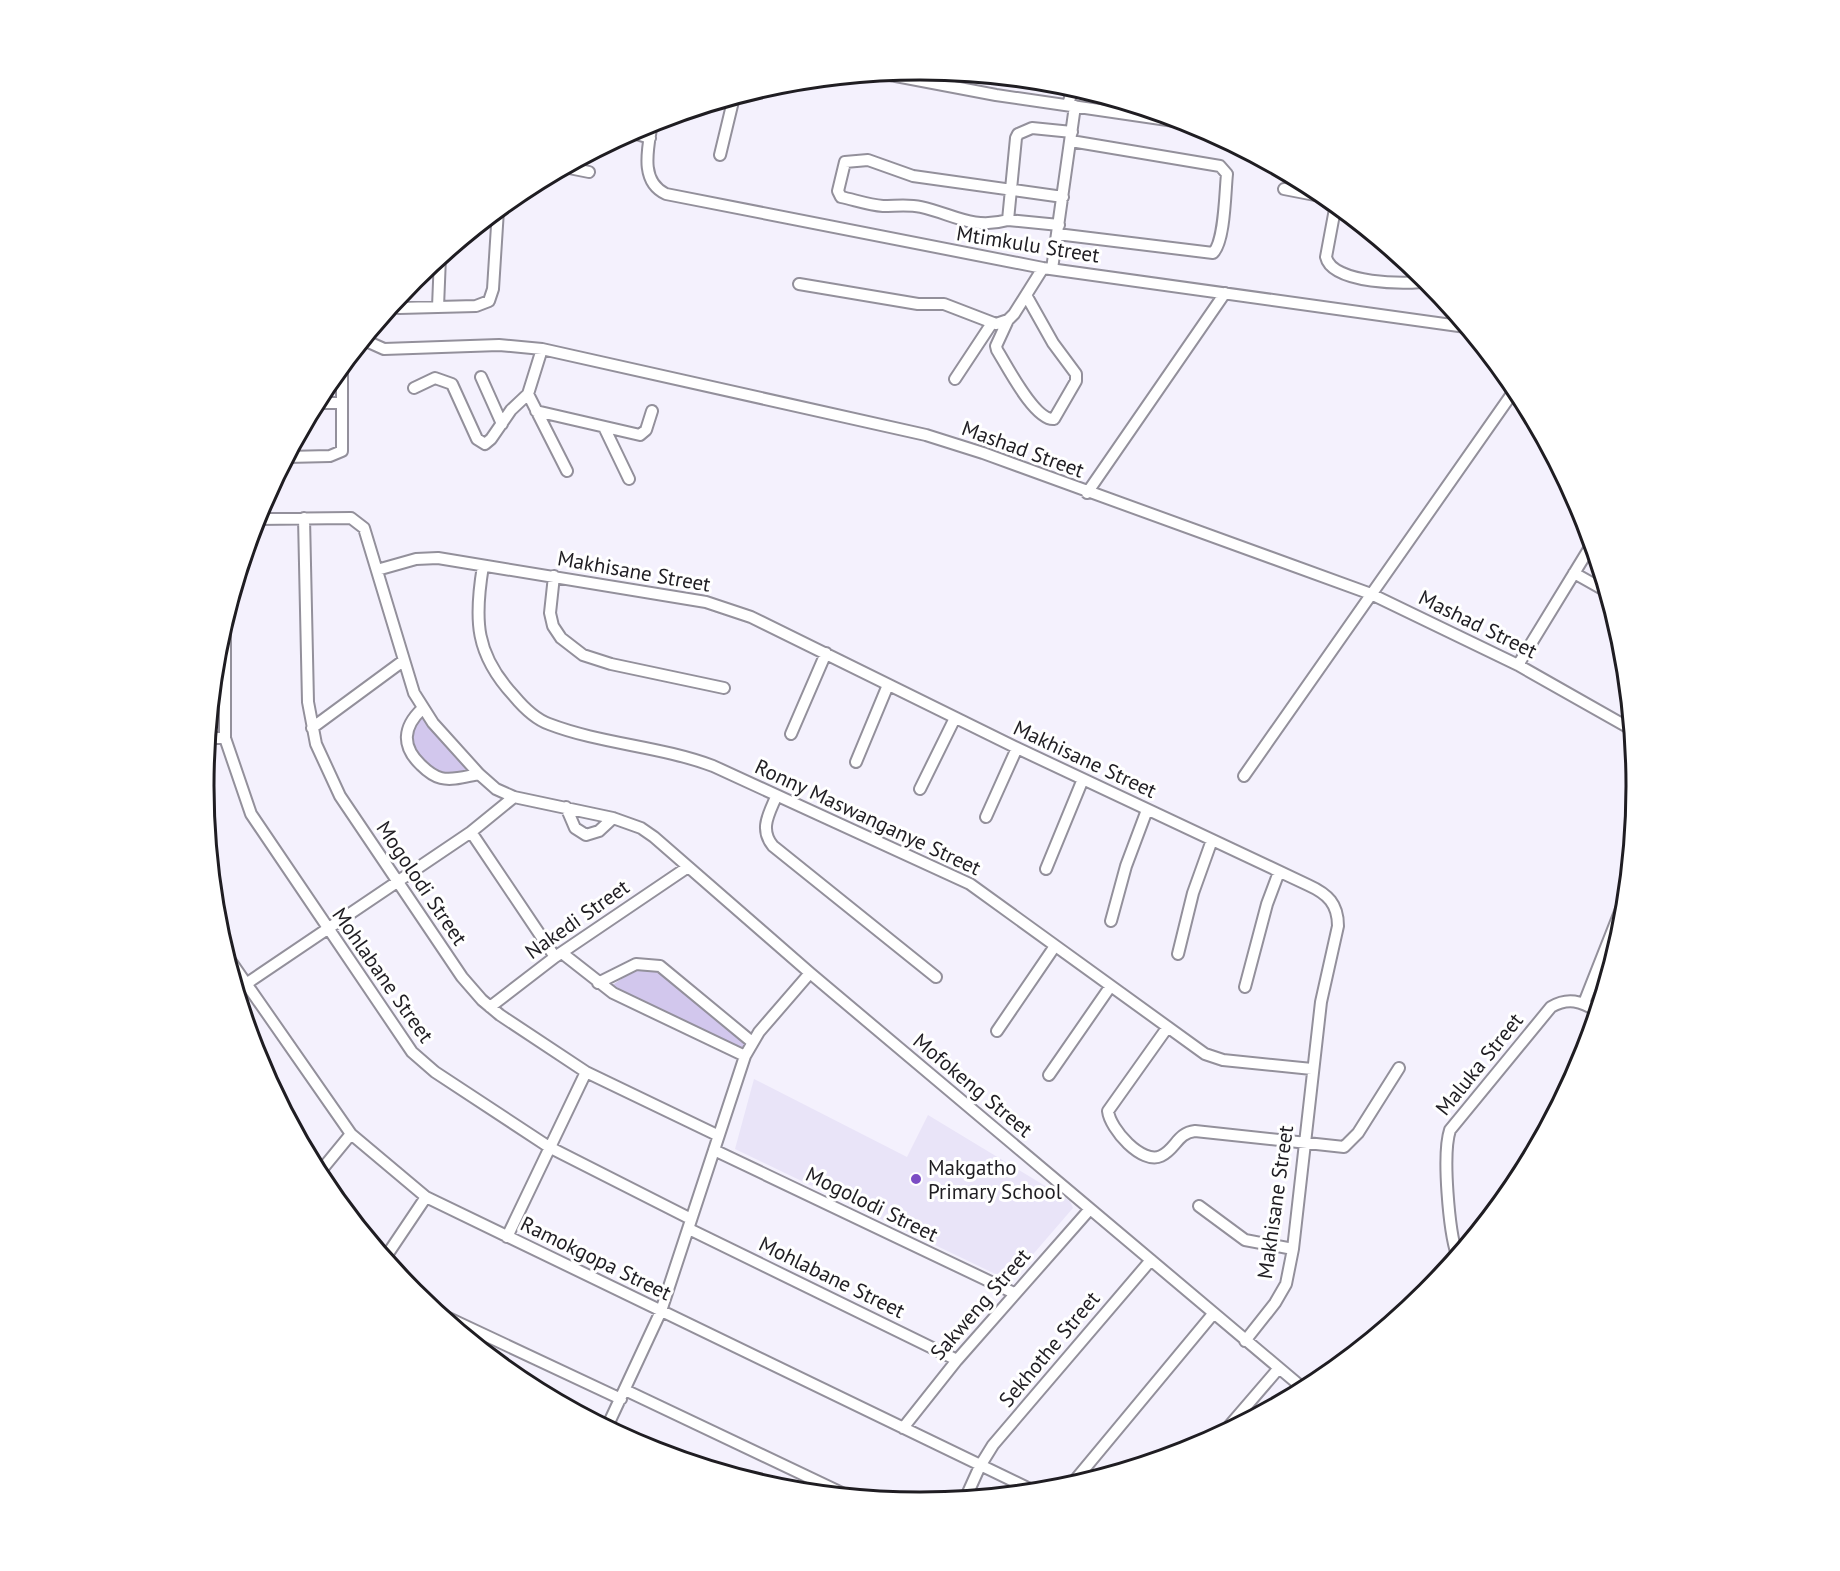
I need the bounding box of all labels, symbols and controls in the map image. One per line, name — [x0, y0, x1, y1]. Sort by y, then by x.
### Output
street label: Mtimkulu Street — [955, 219, 1101, 269]
street label: Mashad Street — [958, 414, 1088, 484]
street label: Makhisane Street — [555, 544, 713, 598]
street label: Mashad Street — [1414, 584, 1542, 664]
street label: Makhisane Street — [1009, 714, 1161, 804]
street label: Ronny Maswanganye Street — [751, 753, 985, 881]
street label: Mogolodi Street — [371, 816, 473, 950]
street label: Nakedi Street — [520, 873, 634, 965]
street label: Mohlabane Street — [326, 902, 440, 1048]
street label: Maluka Street — [1429, 1007, 1529, 1121]
street label: Mofokeng Street — [908, 1027, 1038, 1143]
street label: Makhisane Street — [1251, 1123, 1299, 1281]
place label: Makgatho Primary School — [928, 1154, 1062, 1205]
street label: Mogolodi Street — [801, 1160, 943, 1248]
marker: Makgatho Primary School — [909, 1172, 923, 1186]
street label: Ramokgopa Street — [516, 1210, 676, 1306]
street label: Mohlabane Street — [755, 1230, 909, 1324]
street label: Sakweng Street — [924, 1242, 1036, 1366]
street label: Sekhothe Street — [993, 1285, 1105, 1413]

